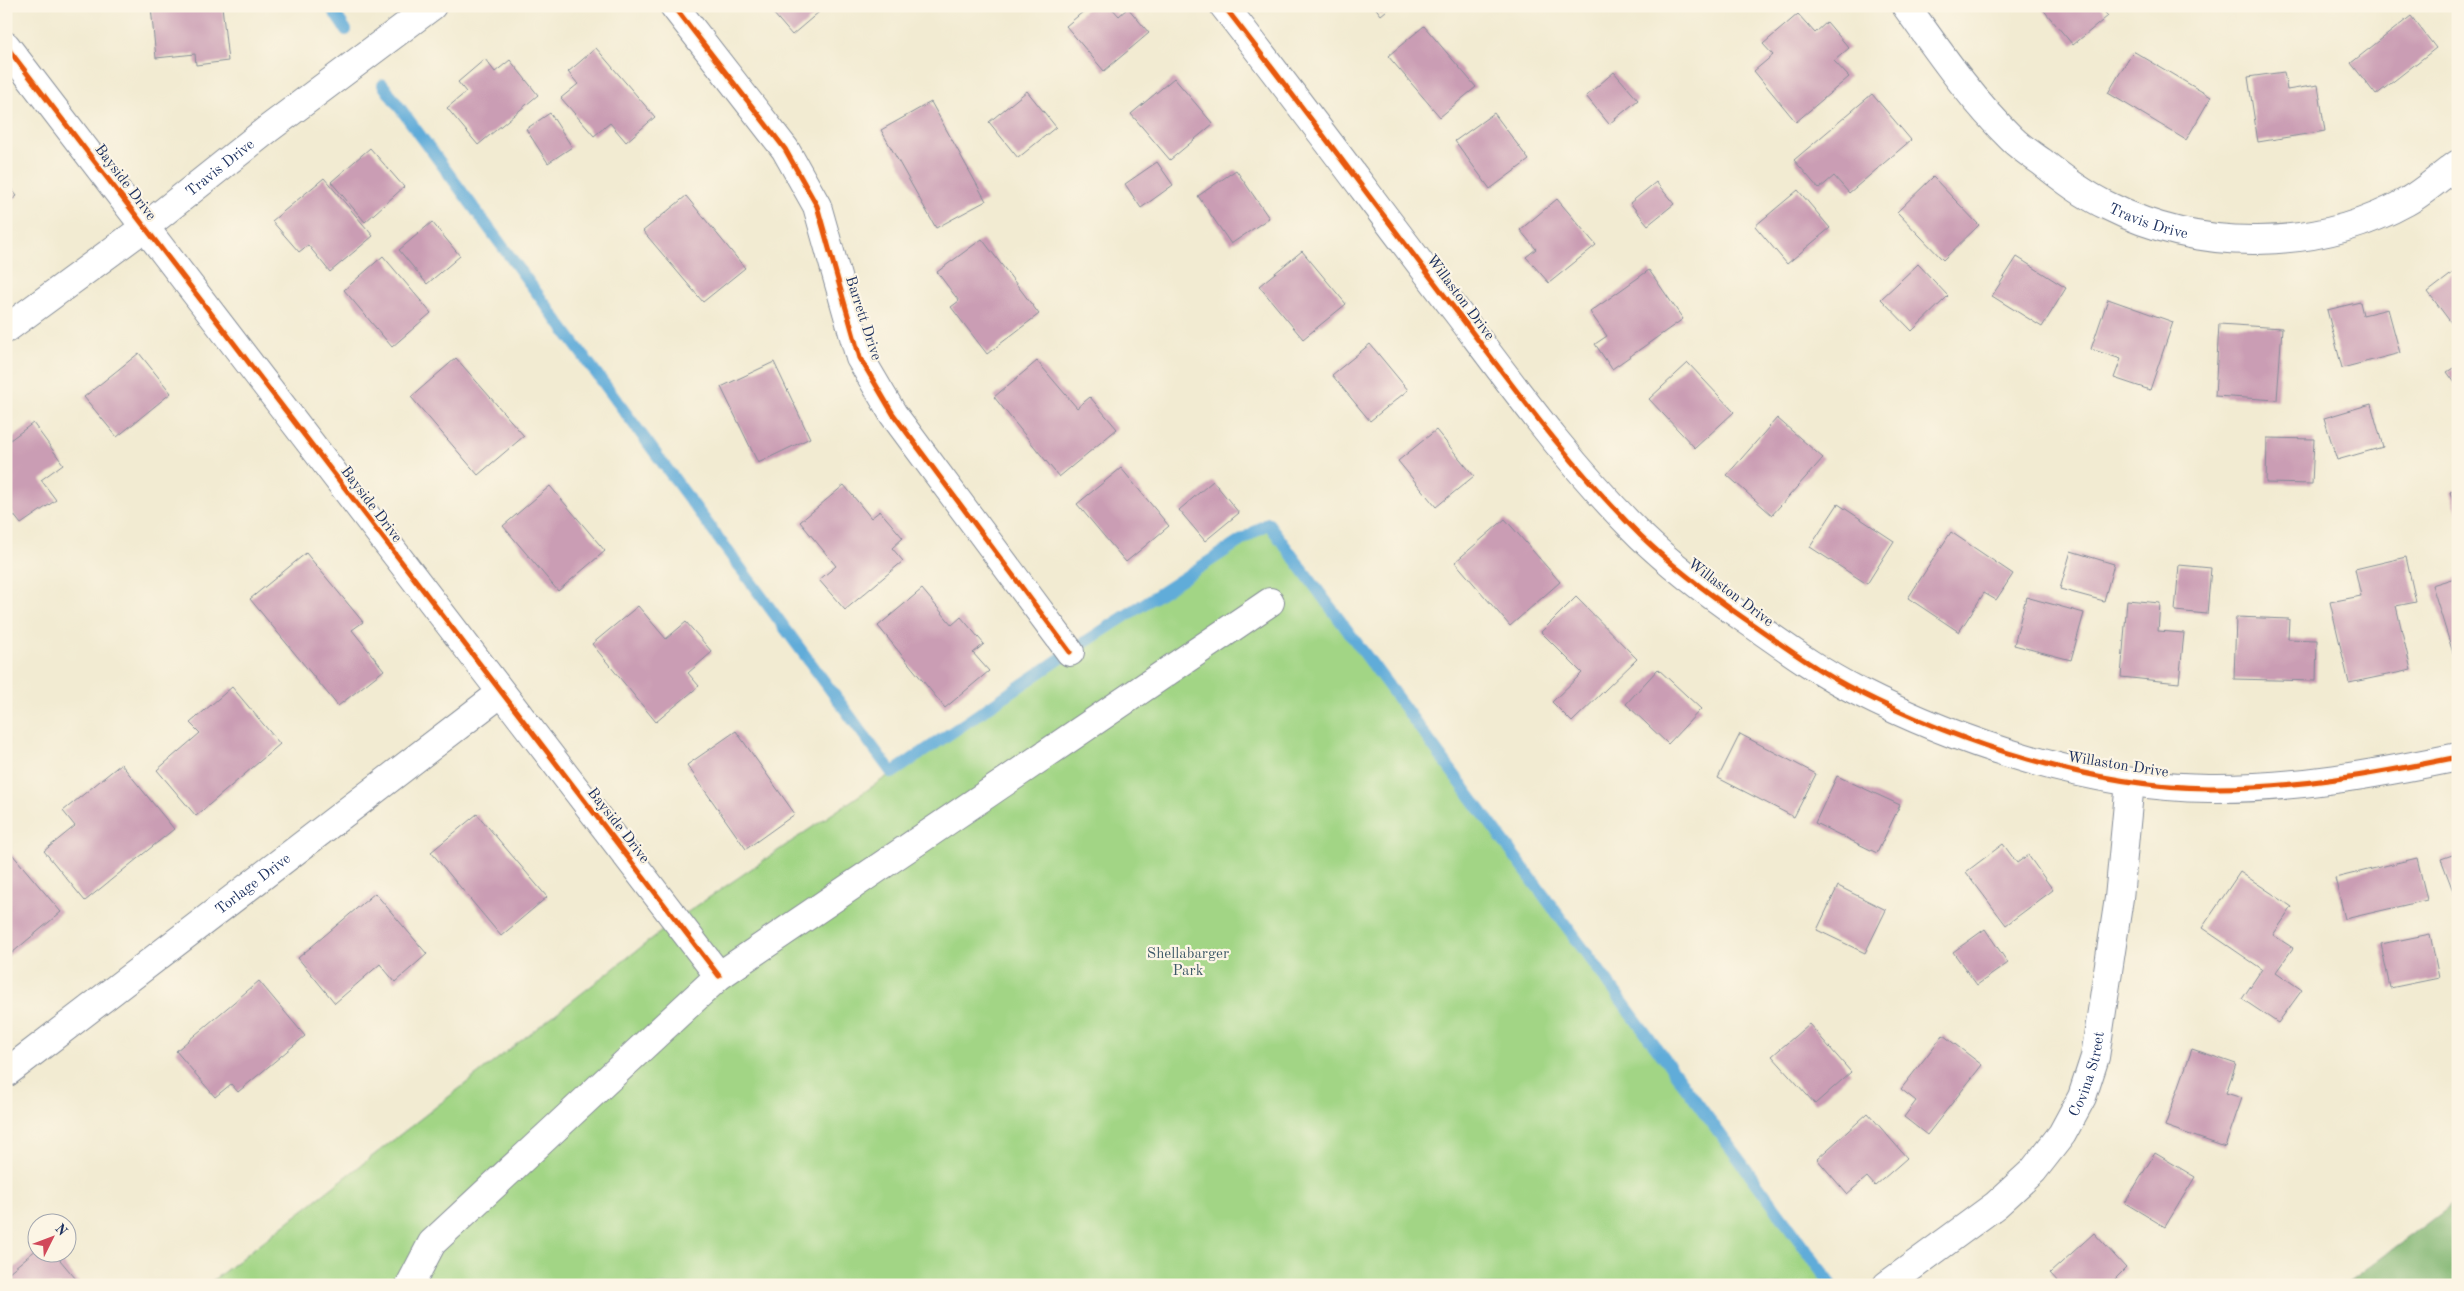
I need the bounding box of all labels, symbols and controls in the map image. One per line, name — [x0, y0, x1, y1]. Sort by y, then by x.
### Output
street label: Travis Drive — [184, 137, 258, 200]
street label: Bayside Drive — [91, 142, 158, 224]
street label: Travis Drive — [2106, 202, 2189, 242]
street label: Willaston Drive — [1423, 252, 1497, 343]
street label: Barrett Drive — [842, 274, 883, 363]
street label: Bayside Drive — [337, 464, 404, 546]
street label: Willaston Drive — [1685, 556, 1776, 630]
street label: Willaston Drive — [2066, 750, 2170, 781]
street label: Bayside Drive — [584, 785, 652, 866]
street label: Torlage Drive — [213, 851, 294, 918]
park label: Shellabarger Park — [1147, 947, 1229, 979]
street label: Covina Street — [2067, 1031, 2108, 1120]
north arrow — [28, 1214, 78, 1264]
text: N — [52, 1221, 70, 1239]

